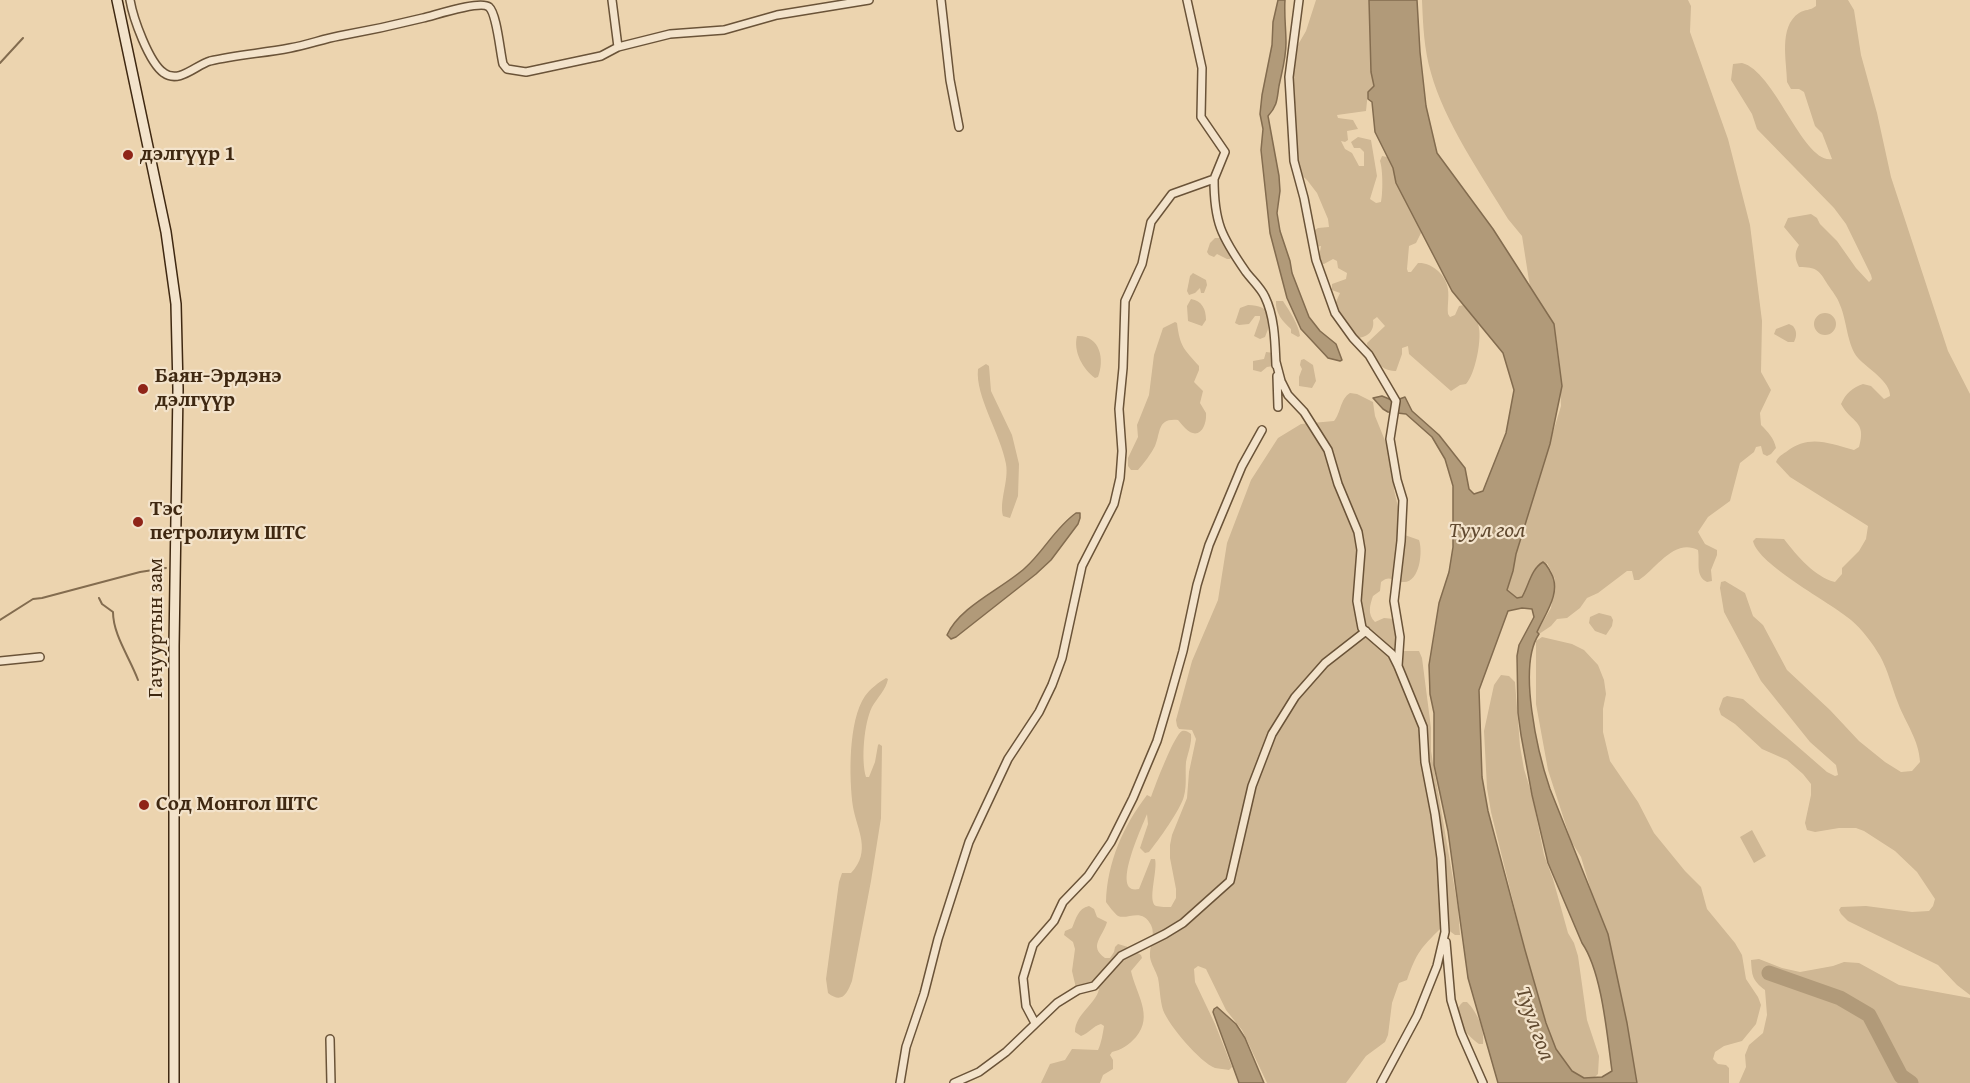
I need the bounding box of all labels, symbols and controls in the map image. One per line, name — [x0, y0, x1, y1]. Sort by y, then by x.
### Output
place label: дэлгүүр 1 — [140, 142, 235, 168]
marker: дэлгүүр 1 — [121, 148, 135, 162]
place label: Баян-Эрдэнэ дэлгүүр — [155, 364, 282, 414]
marker: Баян-Эрдэнэ дэлгүүр — [136, 382, 150, 396]
place label: Тэс петролиум ШТС — [150, 497, 307, 547]
marker: Тэс петролиум ШТС — [131, 515, 145, 529]
water label: Туул гол — [1449, 518, 1525, 544]
street label: Гачууртын зам — [144, 558, 170, 698]
place label: Сод Монгол ШТС — [156, 792, 318, 818]
marker: Сод Монгол ШТС — [137, 798, 151, 812]
water label: Туул гол — [1508, 983, 1560, 1065]

